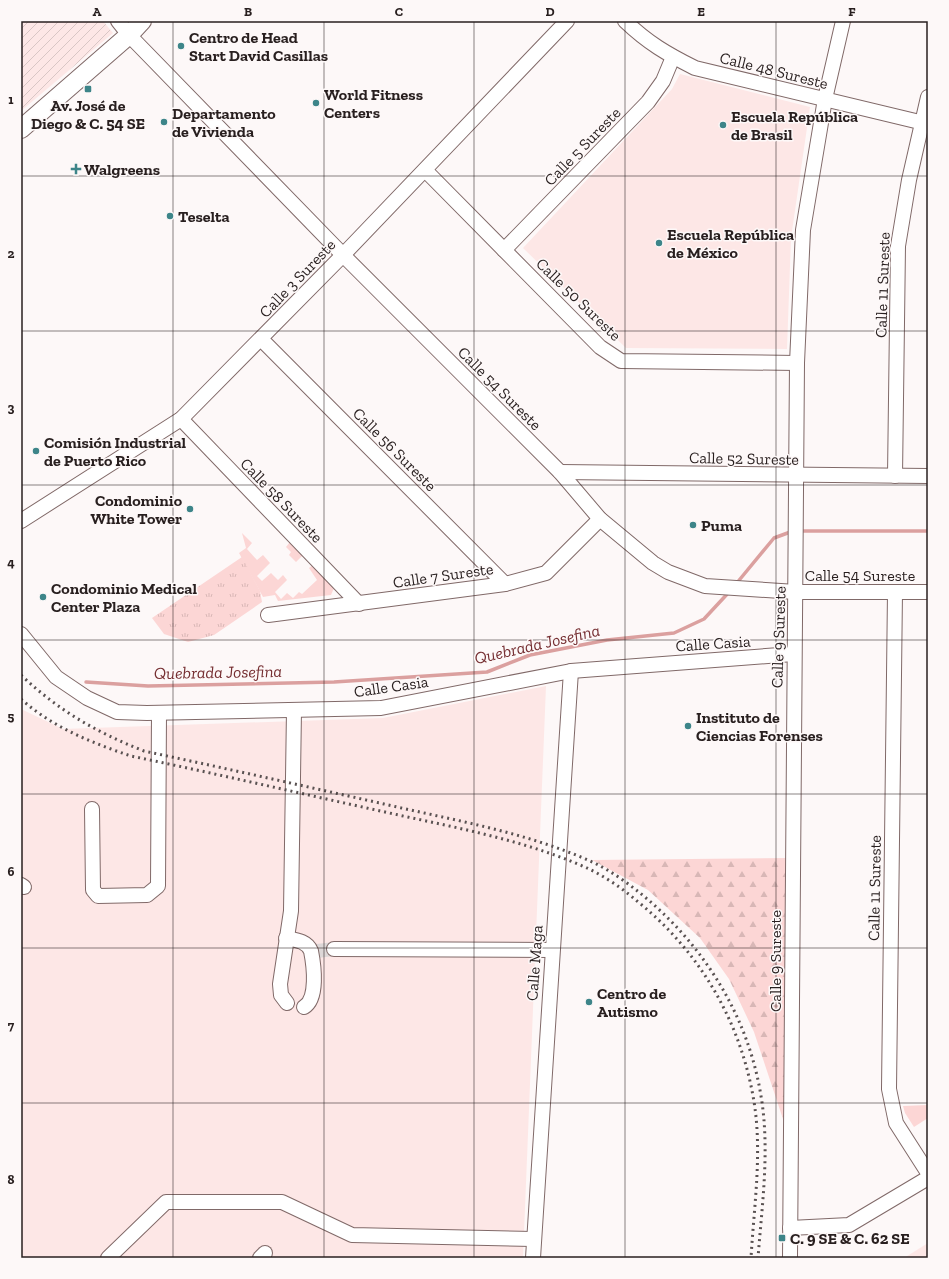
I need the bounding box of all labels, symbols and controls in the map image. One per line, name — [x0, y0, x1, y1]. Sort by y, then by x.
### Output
text: A — [93, 4, 102, 19]
text: B — [244, 4, 252, 19]
text: C — [395, 4, 403, 19]
text: D — [545, 4, 555, 19]
text: E — [697, 4, 705, 19]
text: F — [848, 4, 856, 19]
place label: Centro de Head Start David Casillas — [189, 28, 328, 65]
marker: Centro de Head Start David Casillas — [176, 41, 186, 51]
street label: Calle 48 Sureste — [718, 48, 830, 93]
marker: Av. José de Diego & C. 54 SE — [83, 84, 93, 94]
place label: World Fitness Centers — [324, 85, 423, 122]
text: 1 — [8, 92, 14, 107]
place label: Av. José de Diego & C. 54 SE — [31, 96, 145, 133]
marker: World Fitness Centers — [311, 98, 321, 108]
street label: Calle 5 Sureste — [540, 103, 625, 190]
place label: Departamento de Vivienda — [172, 104, 276, 141]
place label: Escuela República de Brasil — [731, 107, 858, 144]
marker: Departamento de Vivienda — [159, 117, 169, 127]
marker: Escuela República de Brasil — [718, 120, 728, 130]
place label: Walgreens — [84, 160, 160, 179]
marker: Walgreens — [71, 164, 81, 174]
place label: Teselta — [178, 207, 230, 226]
marker: Teselta — [165, 211, 175, 221]
place label: Escuela República de México — [667, 225, 794, 262]
street label: Calle 11 Sureste — [871, 232, 894, 338]
street label: Calle 3 Sureste — [255, 235, 339, 321]
marker: Escuela República de México — [654, 238, 664, 248]
text: 2 — [8, 246, 15, 261]
street label: Calle 50 Sureste — [532, 254, 625, 345]
street label: Calle 54 Sureste — [454, 343, 545, 434]
text: 3 — [8, 400, 15, 415]
street label: Calle 56 Sureste — [349, 404, 440, 495]
place label: Comisión Industrial de Puerto Rico — [44, 433, 187, 470]
marker: Comisión Industrial de Puerto Rico — [31, 446, 41, 456]
street label: Calle 52 Sureste — [689, 448, 799, 469]
street label: Calle 58 Sureste — [236, 454, 327, 547]
place label: Condominio White Tower — [90, 491, 183, 528]
marker: Condominio White Tower — [185, 504, 195, 514]
place label: Puma — [701, 516, 742, 535]
marker: Puma — [688, 520, 698, 530]
text: 4 — [7, 555, 15, 570]
street label: Calle 7 Sureste — [392, 559, 494, 592]
street label: Calle 54 Sureste — [805, 566, 915, 585]
place label: Condominio Medical Center Plaza — [51, 579, 197, 616]
street label: Calle 9 Sureste — [767, 586, 790, 688]
marker: Condominio Medical Center Plaza — [38, 592, 48, 602]
water label: Quebrada Josefina — [472, 620, 602, 668]
street label: Calle Casia — [675, 631, 751, 656]
water label: Quebrada Josefina — [154, 661, 282, 683]
street label: Calle Casia — [353, 672, 430, 701]
place label: Instituto de Ciencias Forenses — [696, 708, 823, 745]
text: 5 — [8, 709, 15, 724]
marker: Instituto de Ciencias Forenses — [683, 721, 693, 731]
street label: Calle 11 Sureste — [864, 835, 885, 941]
text: 6 — [8, 864, 15, 879]
street label: Calle 9 Sureste — [766, 910, 785, 1012]
street label: Calle Maga — [522, 924, 547, 1002]
place label: Centro de Autismo — [597, 984, 666, 1021]
marker: Centro de Autismo — [584, 997, 594, 1007]
text: 7 — [8, 1018, 15, 1033]
text: 8 — [7, 1172, 15, 1187]
place label: C. 9 SE & C. 62 SE — [790, 1229, 910, 1248]
marker: C. 9 SE & C. 62 SE — [777, 1233, 787, 1243]

